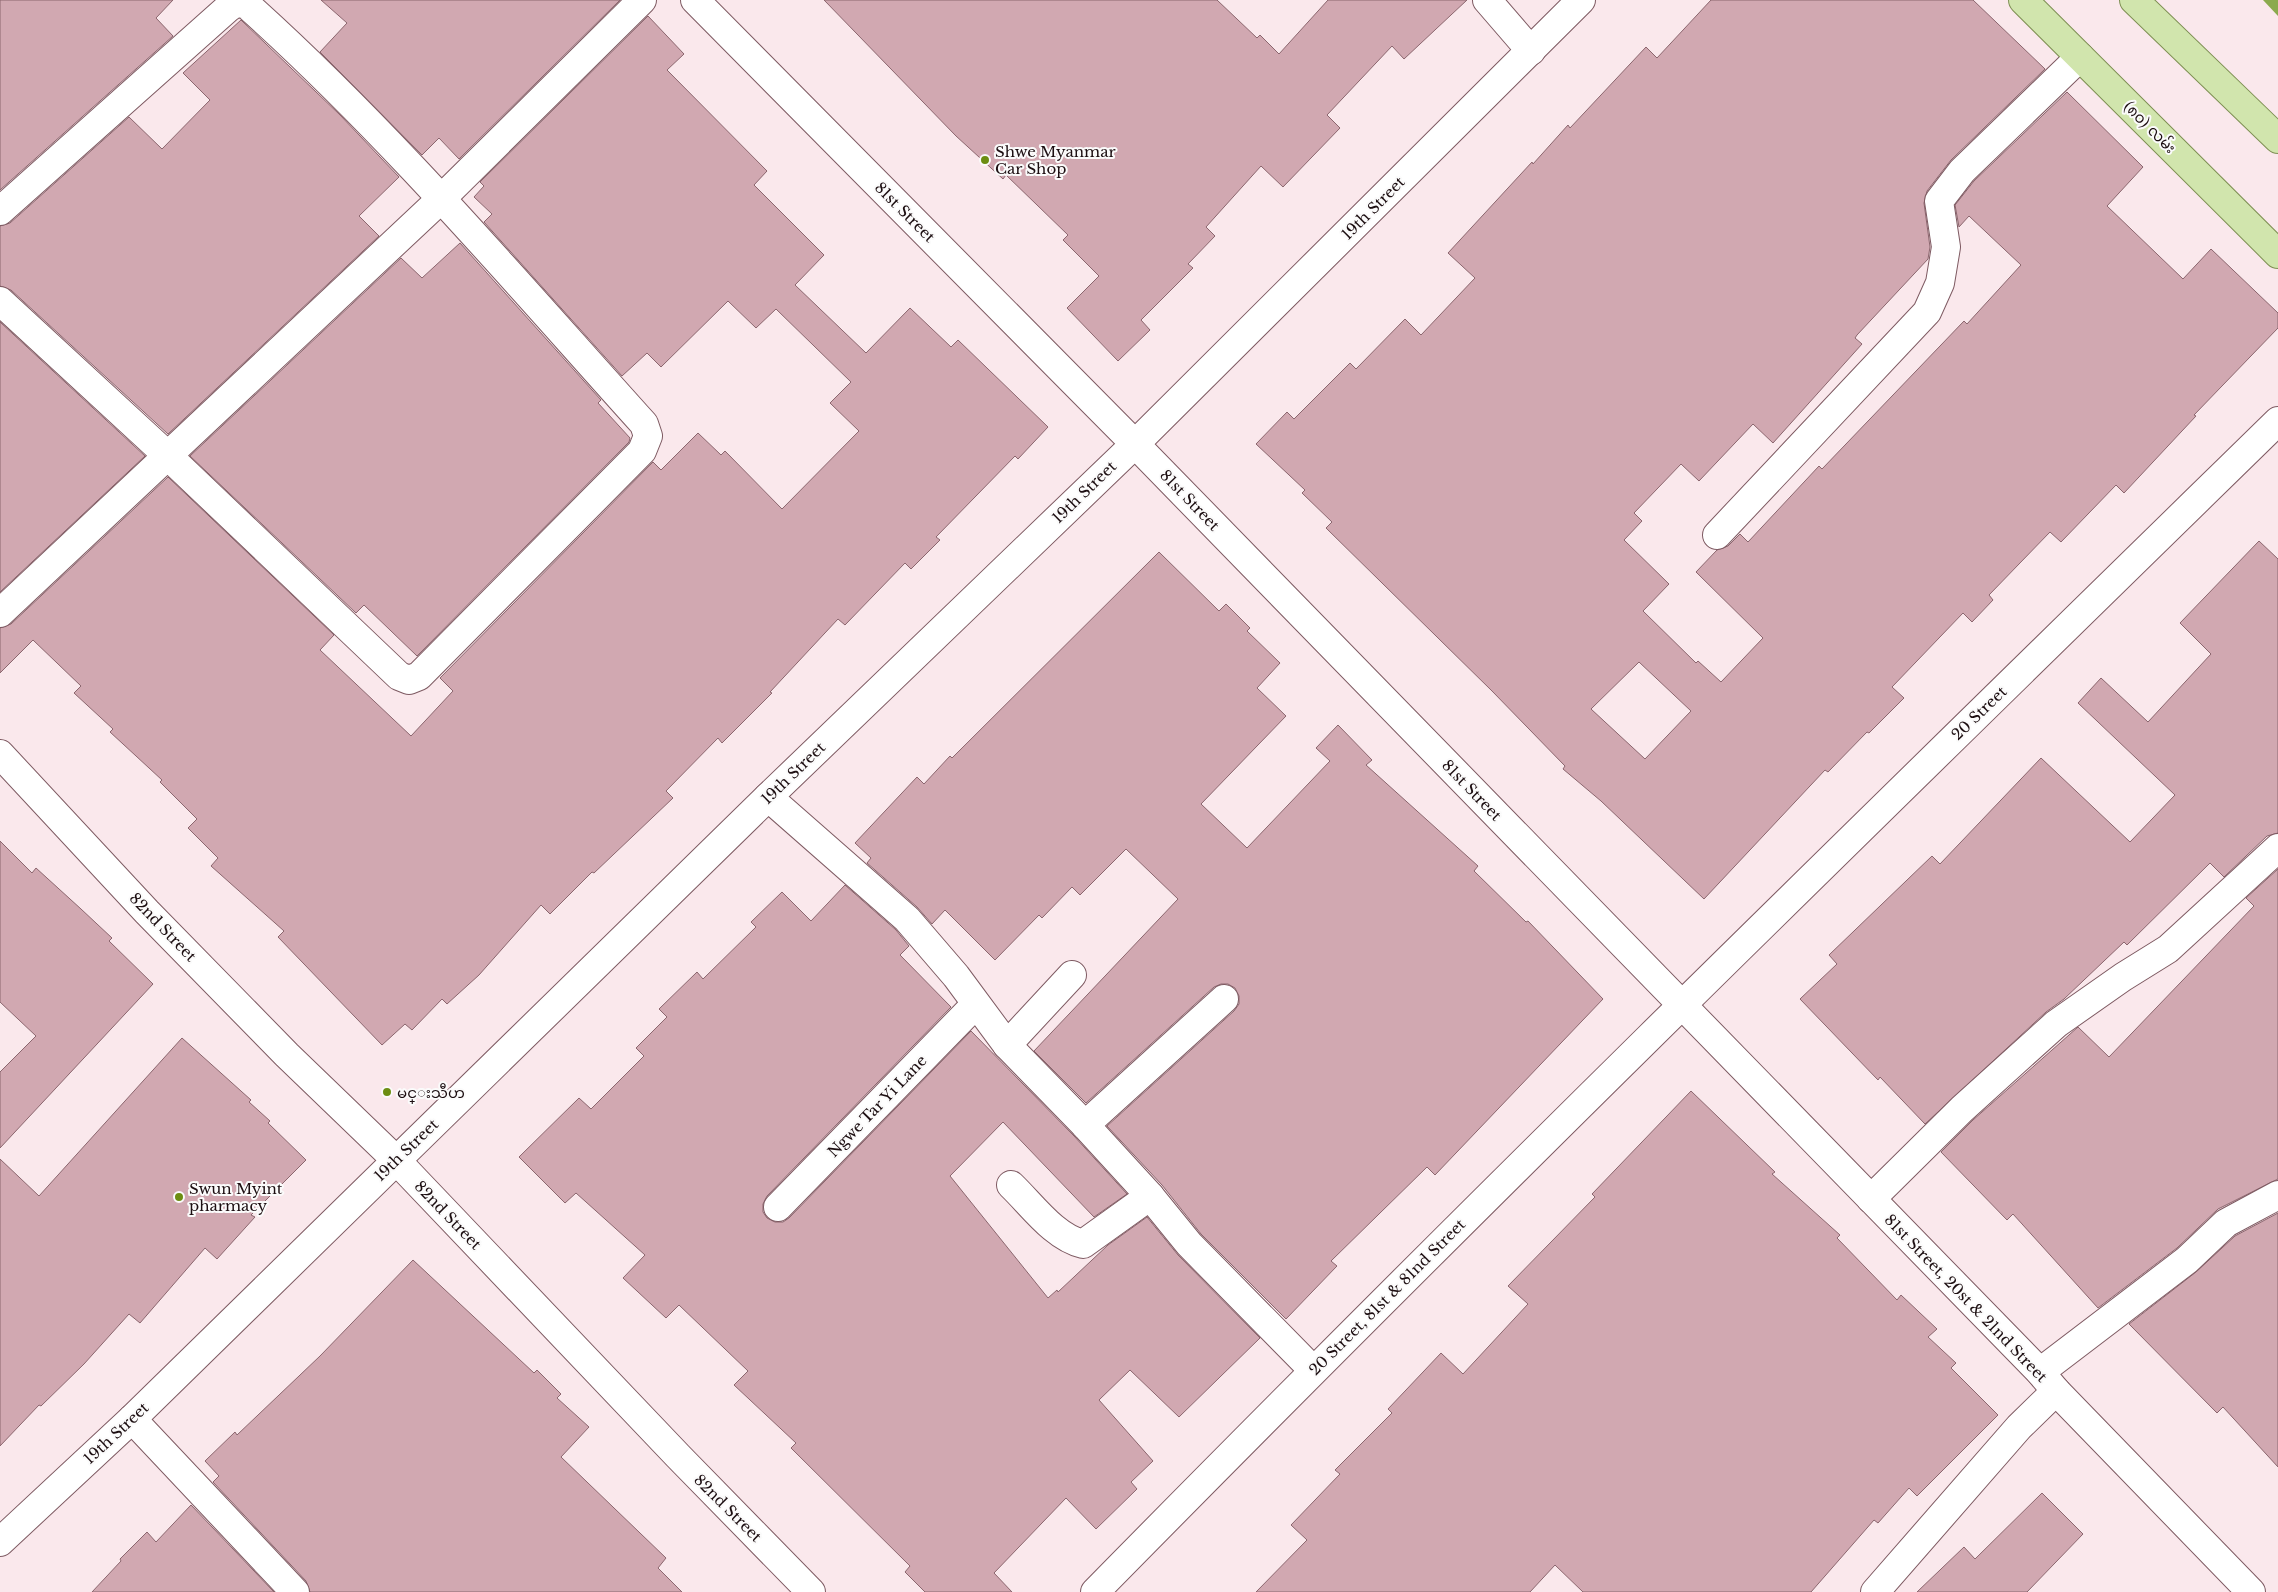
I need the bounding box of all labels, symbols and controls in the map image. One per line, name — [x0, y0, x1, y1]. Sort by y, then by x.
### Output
street label: (၈၀) လမ်း — [2120, 97, 2180, 157]
place label: Shwe Myanmar Car Shop — [995, 142, 1117, 178]
marker: Shwe Myanmar Car Shop — [979, 154, 991, 166]
street label: 19th Street — [1337, 172, 1409, 244]
street label: 81st Street — [871, 178, 939, 246]
street label: 19th Street — [1048, 457, 1120, 527]
street label: 81st Street — [1156, 465, 1224, 535]
street label: 20 Street — [1947, 682, 2011, 744]
street label: 19th Street — [757, 738, 829, 808]
street label: 81st Street — [1438, 755, 1506, 825]
street label: 82nd Street — [126, 889, 201, 966]
street label: Ngwe Tar Yi Lane — [823, 1051, 931, 1161]
place label: မင္းသီဟ — [397, 1083, 465, 1104]
marker: မင္းသီဟ — [381, 1086, 393, 1098]
street label: 19th Street — [370, 1115, 442, 1185]
street label: 82nd Street — [411, 1177, 486, 1254]
place label: Swun Myint pharmacy — [189, 1179, 283, 1215]
marker: Swun Myint pharmacy — [173, 1191, 185, 1203]
street label: 81st Street, 20st & 21nd Street — [1881, 1210, 2052, 1386]
street label: 20 Street, 81st & 81nd Street — [1305, 1215, 1469, 1379]
street label: 19th Street — [80, 1398, 153, 1468]
street label: 82nd Street — [690, 1470, 766, 1546]

